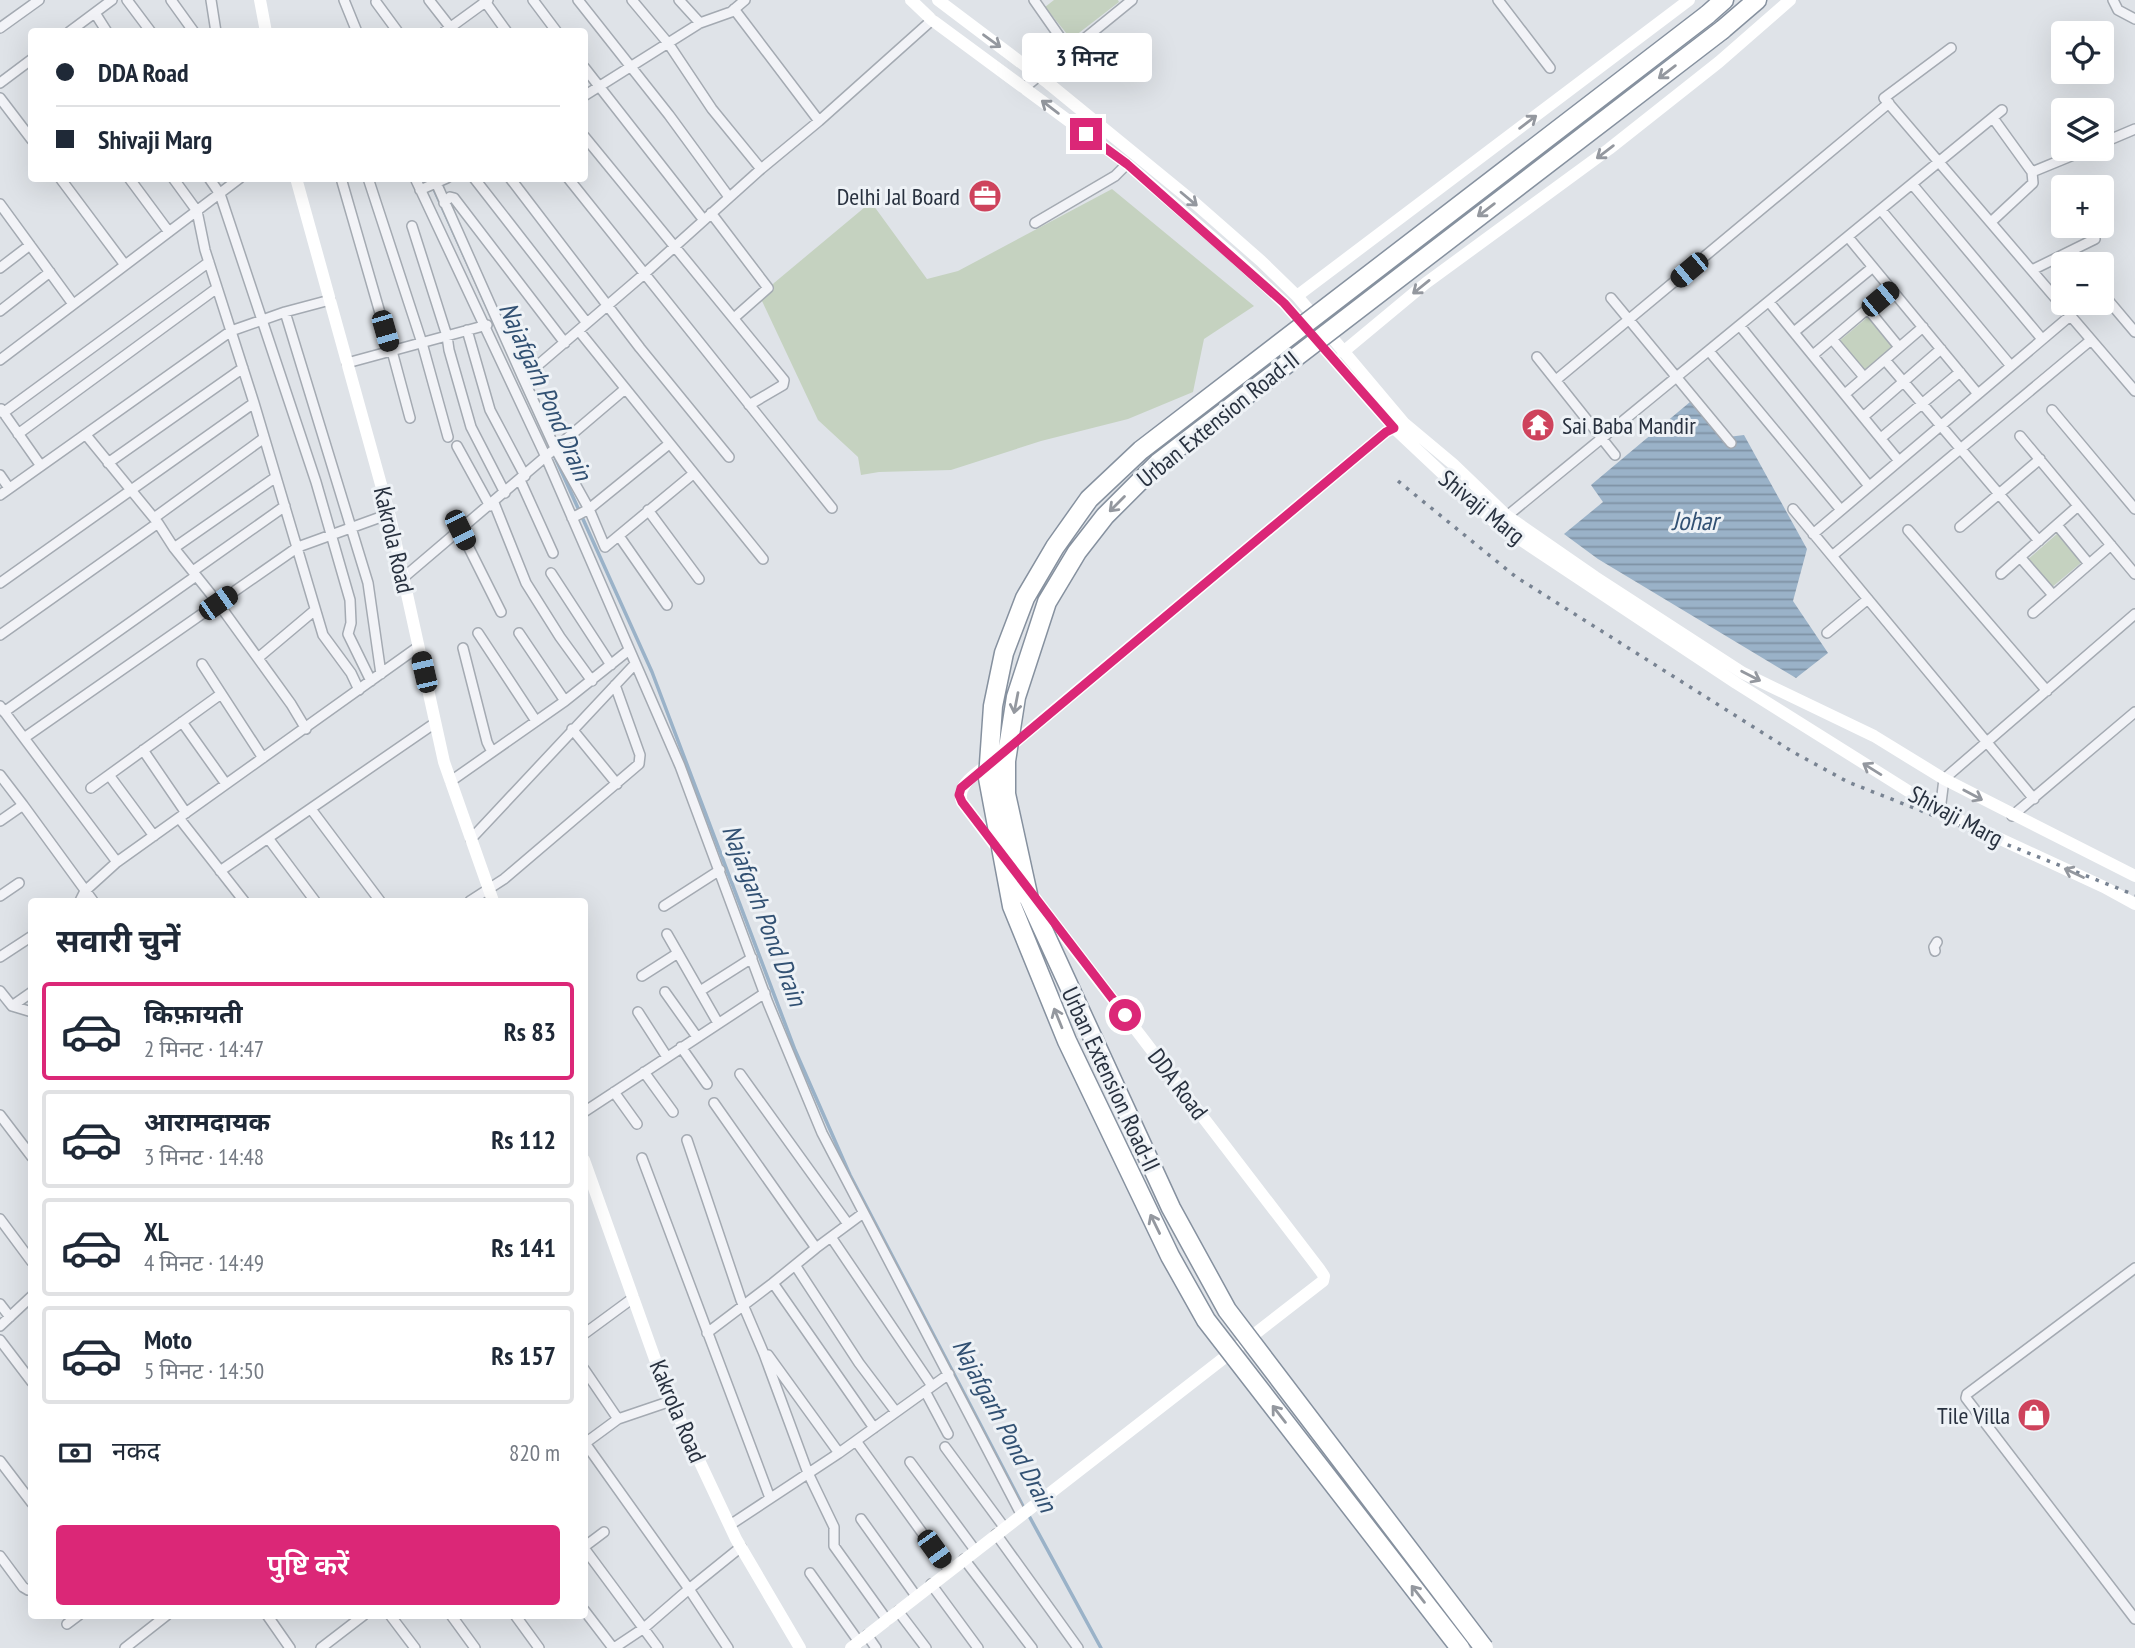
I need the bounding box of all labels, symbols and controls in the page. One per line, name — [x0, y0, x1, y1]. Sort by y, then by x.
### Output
map controls — [2051, 21, 2114, 315]
button: locate — [2051, 21, 2114, 84]
callout: 3 मिनट — [1021, 32, 1151, 82]
one-way arrow — [982, 34, 1001, 49]
text: 3 मिनट — [1056, 43, 1118, 72]
text: DDA Road — [98, 56, 188, 89]
one-way arrow — [1659, 64, 1677, 79]
button: layers — [2051, 98, 2114, 161]
one-way arrow — [1041, 100, 1060, 114]
one-way arrow — [1518, 115, 1536, 130]
route end — [1070, 118, 1102, 150]
text: Shivaji Marg — [98, 123, 212, 156]
one-way arrow — [1596, 145, 1615, 160]
button: + — [2051, 175, 2114, 238]
office icon: Delhi Jal Board — [966, 177, 1004, 215]
place label: Delhi Jal Board — [837, 181, 960, 212]
one-way arrow — [1179, 191, 1197, 206]
one-way arrow — [1478, 202, 1496, 217]
car — [1667, 248, 1712, 292]
button: − — [2051, 252, 2114, 315]
car — [1858, 277, 1903, 321]
one-way arrow — [1413, 279, 1431, 295]
water label: Najafgarh Pond Drain — [492, 297, 601, 486]
car — [370, 308, 401, 354]
street label: Urban Extension Road-II — [1130, 344, 1306, 494]
temple icon: Sai Baba Mandir — [1519, 406, 1557, 444]
place label: Sai Baba Mandir — [1562, 410, 1696, 441]
street label: Shivaji Marg — [1433, 463, 1531, 551]
street label: Kakrola Road — [367, 484, 421, 596]
one-way arrow — [1109, 495, 1126, 512]
water label: Johar — [1671, 504, 1722, 537]
car — [442, 507, 479, 553]
car — [195, 582, 242, 624]
car — [410, 649, 439, 695]
one-way arrow — [1741, 670, 1761, 684]
one-way arrow — [1008, 691, 1022, 714]
one-way arrow — [1863, 761, 1883, 775]
street label: Shivaji Marg — [1904, 778, 2008, 854]
one-way arrow — [1963, 788, 1983, 802]
water label: Najafgarh Pond Drain — [715, 820, 815, 1012]
one-way arrow — [2064, 866, 2085, 879]
text: सवारी चुनें — [56, 919, 180, 961]
street label: Urban Extension Road-II — [1055, 982, 1167, 1176]
text: किफ़ायती — [144, 997, 243, 1030]
route start — [1109, 999, 1141, 1031]
icon: car — [60, 1000, 123, 1063]
one-way arrow — [1051, 1008, 1064, 1030]
text: Rs 83 — [504, 1015, 556, 1048]
text: 2 मिनट · 14:47 — [144, 1034, 264, 1063]
street label: DDA Road — [1141, 1042, 1215, 1126]
text: आरामदायक — [144, 1105, 270, 1138]
icon: car — [60, 1108, 123, 1171]
text: Rs 112 — [491, 1123, 556, 1156]
text: 3 मिनट · 14:48 — [144, 1142, 264, 1171]
one-way arrow — [1148, 1214, 1161, 1235]
text: XL — [144, 1215, 169, 1248]
icon: car — [60, 1216, 123, 1279]
text: Rs 141 — [491, 1231, 556, 1264]
text: 4 मिनट · 14:49 — [144, 1248, 264, 1277]
text: Moto — [144, 1323, 192, 1356]
icon: car — [60, 1324, 123, 1387]
water label: Najafgarh Pond Drain — [946, 1333, 1065, 1519]
text: Rs 157 — [491, 1339, 556, 1372]
street label: Kakrola Road — [643, 1355, 713, 1467]
text: 5 मिनट · 14:50 — [144, 1356, 264, 1385]
shop icon: Tile Villa — [2015, 1396, 2053, 1434]
place label: Tile Villa — [1937, 1400, 2010, 1431]
one-way arrow — [1271, 1405, 1286, 1424]
icon: cash — [56, 1434, 94, 1472]
text: नकद — [112, 1434, 160, 1467]
text: 820 m — [509, 1438, 560, 1467]
button: पुष्टि करें — [56, 1525, 560, 1605]
car — [914, 1526, 955, 1572]
one-way arrow — [1411, 1585, 1426, 1604]

